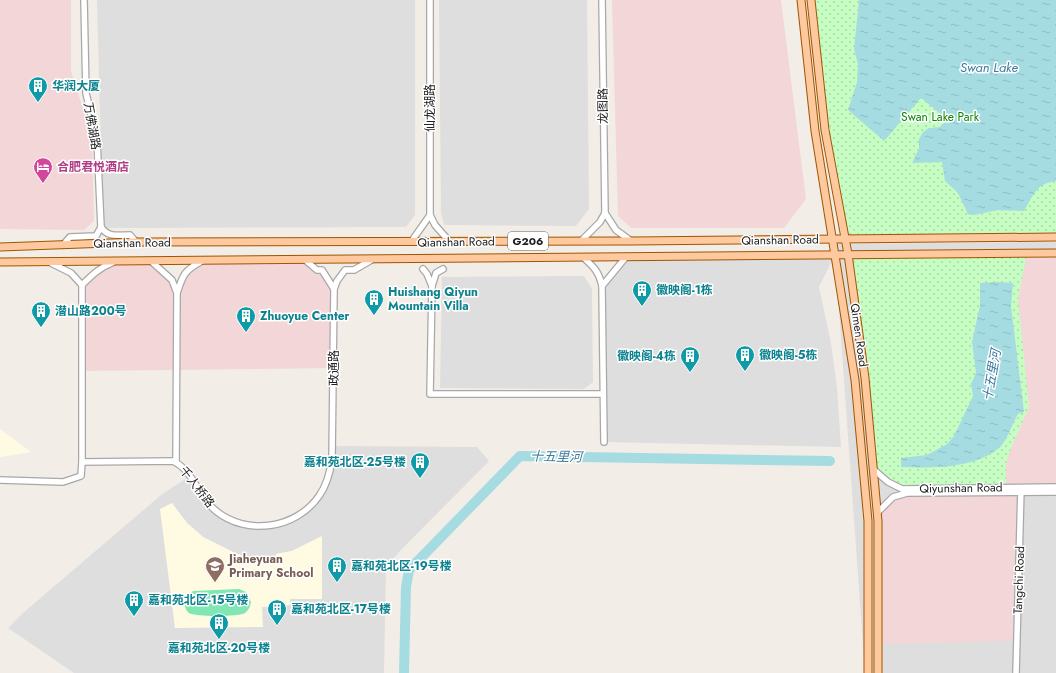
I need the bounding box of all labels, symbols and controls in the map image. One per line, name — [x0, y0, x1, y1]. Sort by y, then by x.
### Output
water label: Swan Lake — [960, 58, 1018, 77]
building icon: 华润大厦 — [27, 75, 49, 103]
place label: 华润大厦 — [52, 77, 100, 95]
street label: 仙龙湖路 — [421, 84, 439, 132]
street label: 龙图路 — [594, 88, 612, 124]
street label: 万佛湖路 — [79, 101, 105, 151]
park label: Swan Lake Park — [901, 108, 980, 126]
hotel icon: 合肥君悦酒店 — [32, 156, 54, 184]
place label: 合肥君悦酒店 — [57, 158, 129, 176]
street label: Qianshan Road — [741, 230, 819, 250]
street label: Qianshan Road — [417, 232, 495, 252]
road number: G206 — [508, 232, 548, 250]
street label: Qianshan Road — [93, 233, 171, 253]
building icon: 徽映阁-1栋 — [631, 279, 653, 307]
place label: 徽映阁-1栋 — [656, 281, 713, 299]
place label: Huishang Qiyun Mountain Villa — [388, 283, 478, 315]
building icon: Huishang Qiyun Mountain Villa — [363, 288, 385, 316]
building icon: 潜山路200号 — [30, 300, 52, 328]
place label: 潜山路200号 — [55, 302, 127, 320]
street label: Qimen Road — [846, 302, 872, 368]
building icon: Zhuoyue Center — [235, 305, 257, 333]
place label: Zhuoyue Center — [260, 307, 350, 325]
building icon: 徽映阁-5栋 — [734, 344, 756, 372]
building icon: 徽映阁-4栋 — [679, 345, 701, 373]
water label: 十五里河 — [978, 345, 1006, 402]
place label: 徽映阁-5栋 — [759, 346, 817, 364]
place label: 徽映阁-4栋 — [617, 347, 676, 365]
street label: 政通路 — [325, 350, 343, 386]
water label: 十五里河 — [530, 447, 585, 467]
building icon: 嘉和苑北区-25号楼 — [409, 451, 431, 479]
place label: 嘉和苑北区-25号楼 — [304, 453, 406, 471]
street label: 千人桥路 — [175, 463, 219, 511]
street label: Qiyunshan Road — [919, 478, 1003, 498]
street label: Tangchi Road — [1009, 546, 1029, 614]
place label: Jiaheyuan Primary School — [227, 550, 314, 582]
school or university icon: Jiaheyuan Primary School — [204, 555, 226, 583]
building icon: 嘉和苑北区-19号楼 — [326, 555, 348, 583]
place label: 嘉和苑北区-19号楼 — [351, 557, 452, 575]
building icon: 嘉和苑北区-15号楼 — [123, 589, 145, 617]
place label: 嘉和苑北区-15号楼 — [148, 591, 249, 609]
building icon: 嘉和苑北区-17号楼 — [266, 598, 288, 626]
place label: 嘉和苑北区-17号楼 — [291, 600, 391, 618]
building icon: 嘉和苑北区-20号楼 — [208, 612, 230, 640]
place label: 嘉和苑北区-20号楼 — [168, 639, 270, 657]

